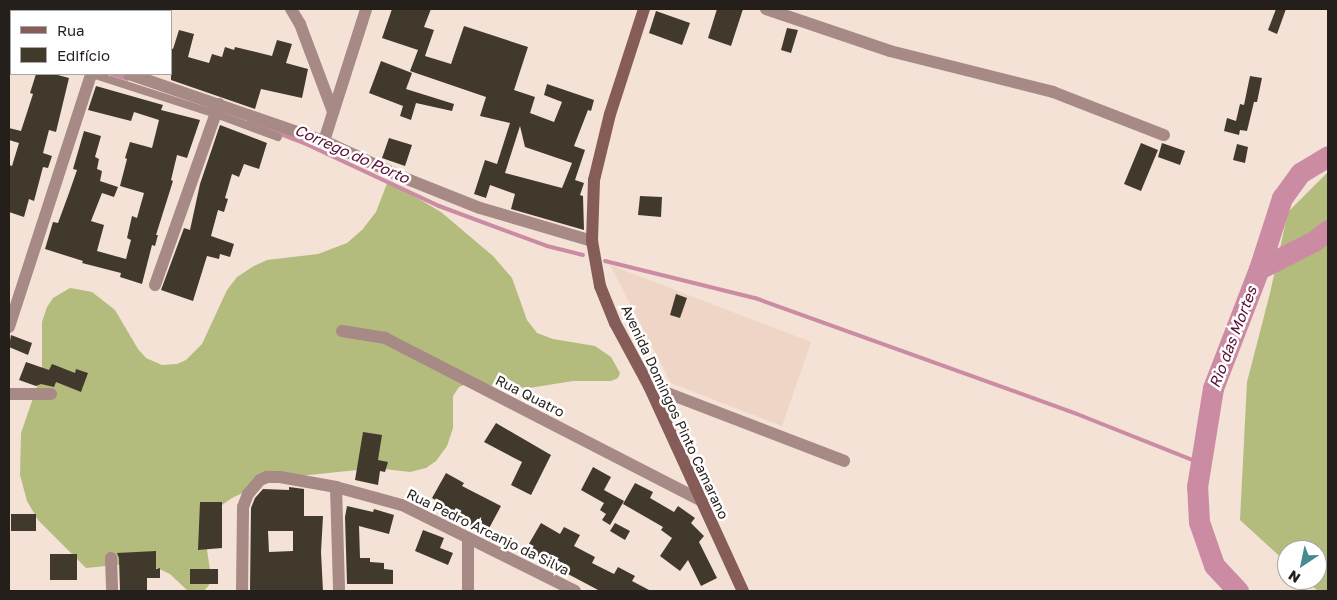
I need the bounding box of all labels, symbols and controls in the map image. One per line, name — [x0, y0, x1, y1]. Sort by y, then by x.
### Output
legend — [10, 10, 172, 75]
text: Rua — [57, 21, 84, 39]
text: Edifício — [57, 46, 110, 64]
water label: Corrego do Porto — [292, 121, 412, 187]
water label: Rio das Mortes — [1205, 284, 1261, 390]
street label: Avenida Domingos Pinto Camarano — [618, 302, 732, 522]
street label: Rua Quatro — [493, 371, 567, 421]
street label: Rua Pedro Arcanjo da Silva — [404, 485, 572, 579]
north arrow — [1277, 540, 1327, 590]
text: N — [1285, 567, 1303, 587]

